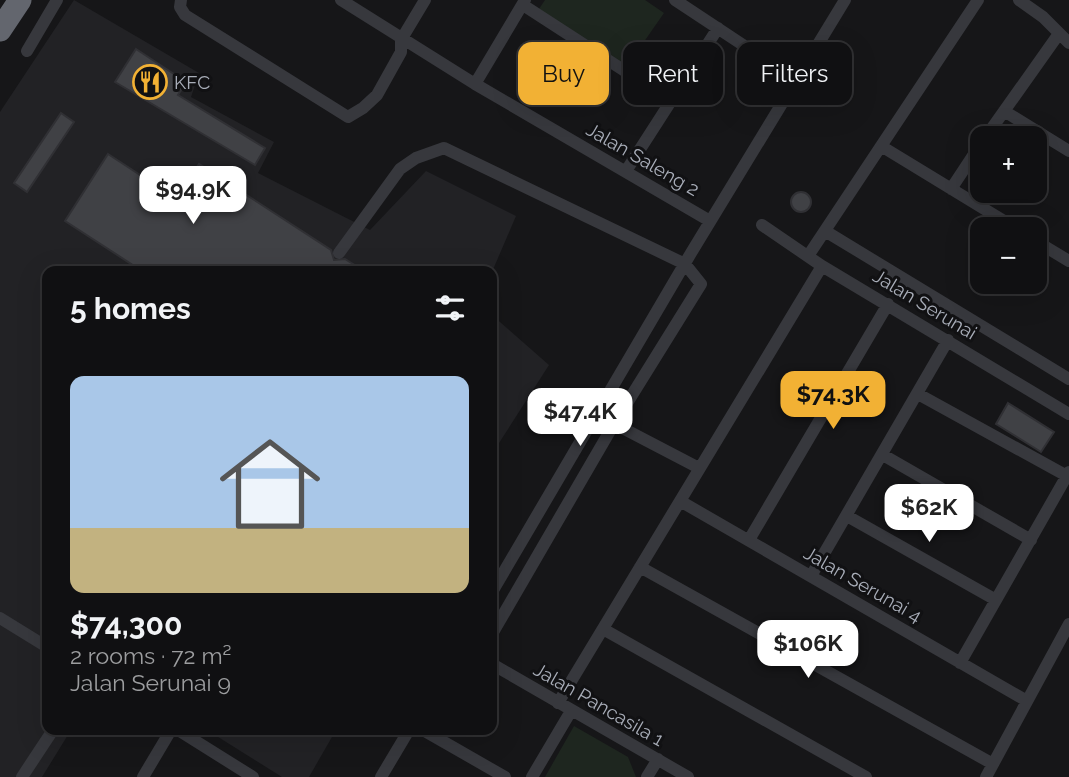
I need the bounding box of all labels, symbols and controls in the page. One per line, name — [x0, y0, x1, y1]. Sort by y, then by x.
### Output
chip: Buy — [518, 42, 609, 105]
chip: Rent — [623, 42, 723, 105]
chip: Filters — [737, 42, 852, 105]
restaurant icon: KFC — [131, 63, 169, 101]
place label: KFC — [174, 71, 210, 93]
street label: Jalan Saleng 2 — [583, 118, 703, 200]
map controls — [970, 126, 1047, 294]
button: + — [970, 126, 1047, 203]
pin: $94.9K — [136, 166, 250, 226]
text: $94.9K — [155, 175, 231, 202]
button: − — [970, 217, 1047, 294]
street label: Jalan Serunai — [869, 264, 981, 344]
icon: filters — [431, 289, 469, 327]
text: 5 homes — [70, 291, 191, 326]
pin: $74.3K — [776, 372, 890, 431]
text: $74.3K — [796, 380, 870, 407]
pin: $47.4K — [523, 388, 637, 448]
text: $47.4K — [543, 397, 617, 424]
icon: home — [207, 421, 333, 547]
pin: $62K — [888, 484, 970, 544]
text: $62K — [901, 493, 957, 520]
street label: Jalan Serunai 4 — [800, 541, 926, 627]
text: $74,300 — [70, 607, 182, 642]
pin: $106K — [759, 620, 857, 680]
text: $106K — [773, 629, 843, 656]
text: 2 rooms · 72 m² — [70, 642, 231, 669]
street label: Jalan Pancasila 1 — [530, 658, 668, 750]
text: Jalan Serunai 9 — [70, 669, 231, 696]

